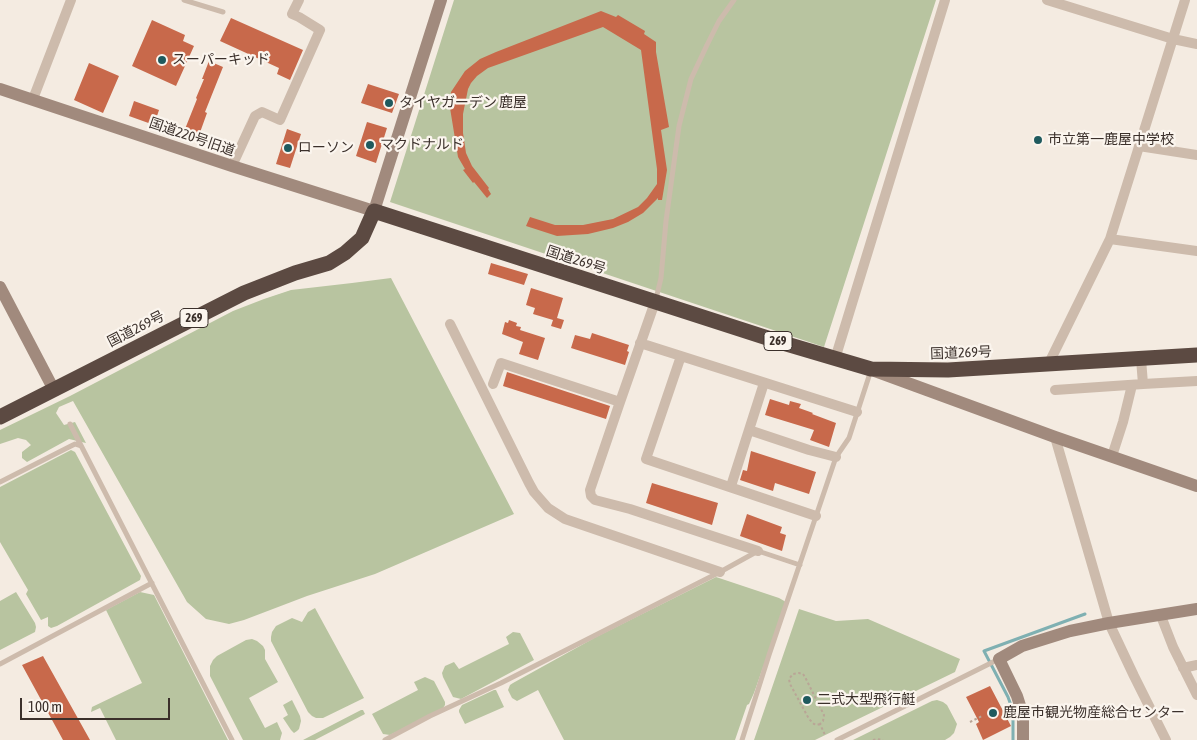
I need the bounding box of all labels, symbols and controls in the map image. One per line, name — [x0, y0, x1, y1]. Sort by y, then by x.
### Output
place label: スーパーキッド — [172, 52, 270, 68]
marker: スーパーキッド — [156, 54, 168, 66]
place label: タイヤガーデン 鹿屋 — [399, 95, 527, 111]
marker: タイヤガーデン 鹿屋 — [383, 97, 395, 109]
street label: 国道220号旧道 — [147, 114, 237, 160]
place label: 市立第一鹿屋中学校 — [1048, 132, 1174, 148]
marker: 市立第一鹿屋中学校 — [1032, 134, 1044, 146]
place label: マクドナルド — [380, 137, 464, 153]
marker: マクドナルド — [364, 139, 376, 151]
place label: ローソン — [298, 140, 354, 156]
marker: ローソン — [282, 142, 294, 154]
street label: 国道269号 — [544, 242, 608, 278]
street label: 国道269号 — [105, 308, 167, 350]
road number: 269 — [180, 308, 208, 328]
road number: 269 — [764, 332, 792, 351]
street label: 国道269号 — [930, 344, 992, 362]
scale bar — [22, 688, 172, 720]
place label: 二式大型飛行艇 — [817, 692, 915, 708]
marker: 二式大型飛行艇 — [801, 694, 813, 706]
text: 100 m — [28, 698, 62, 715]
place label: 鹿屋市観光物産総合センター — [1003, 705, 1185, 721]
marker: 鹿屋市観光物産総合センター — [987, 707, 999, 719]

